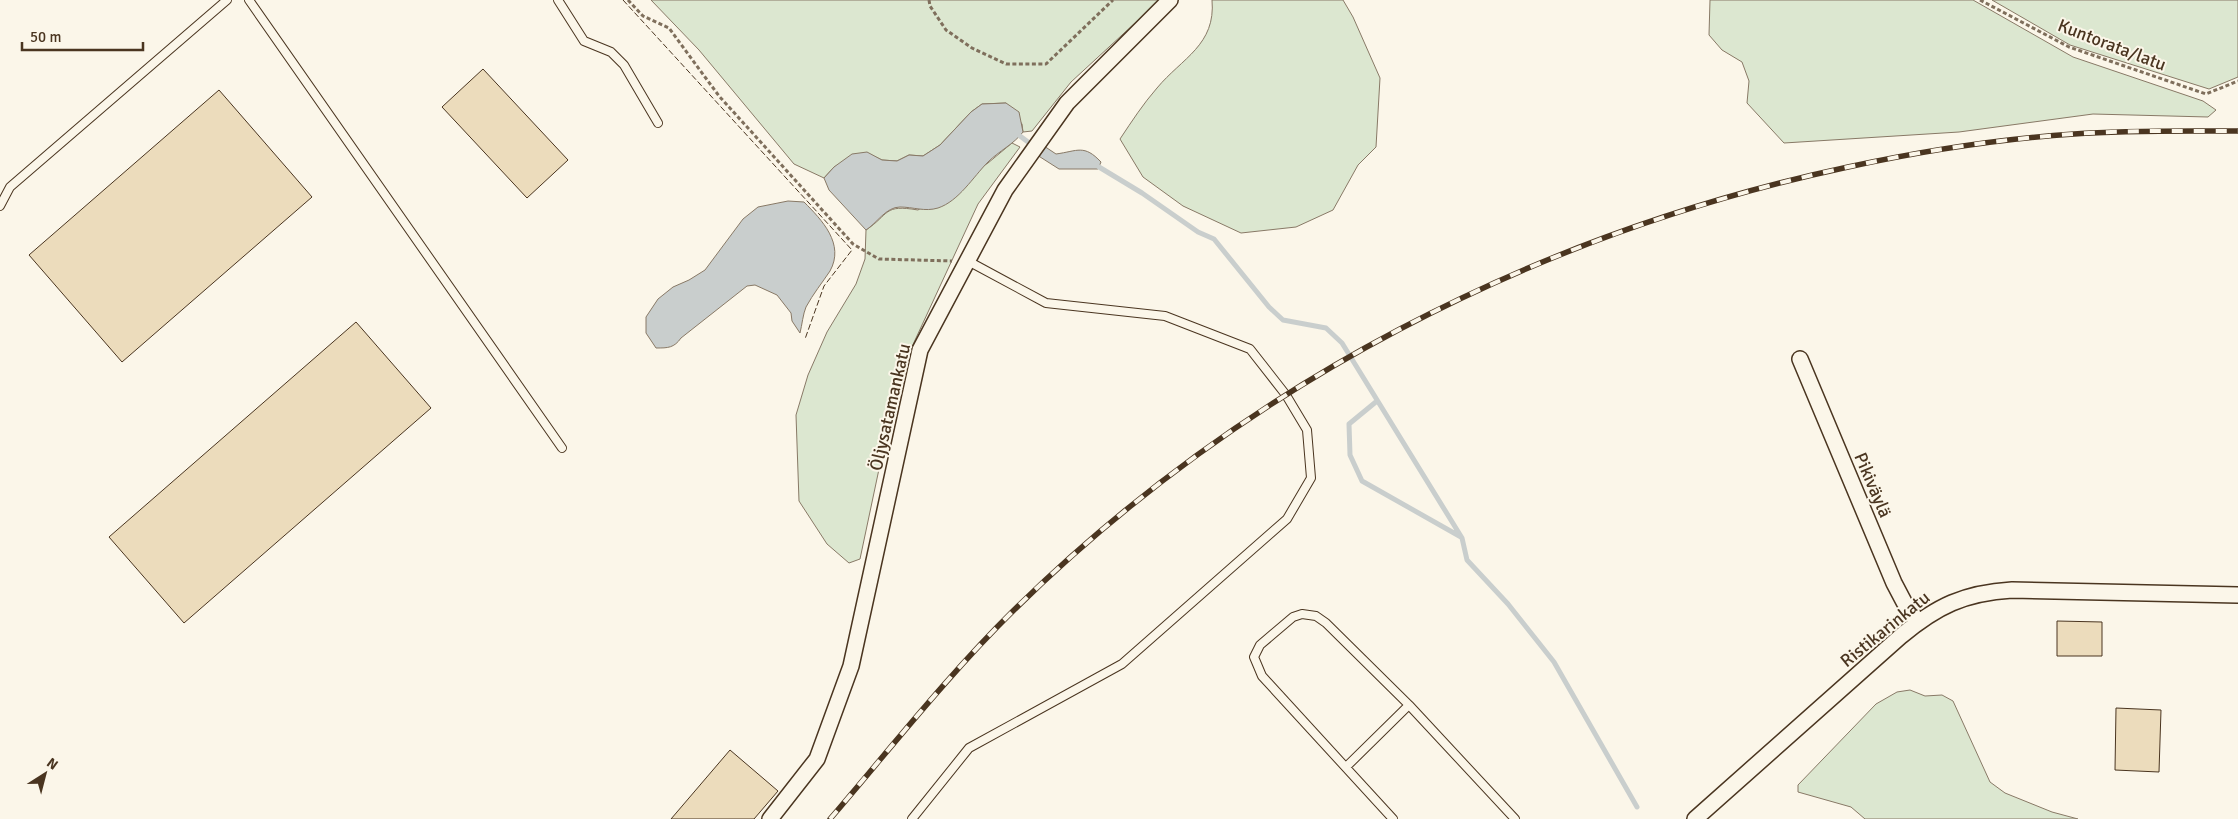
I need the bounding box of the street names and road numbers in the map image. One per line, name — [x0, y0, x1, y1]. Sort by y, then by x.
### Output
street label: Kuntorata/latu — [2055, 14, 2169, 76]
street label: Öljysatamankatu — [865, 341, 915, 473]
street label: Pikiväylä — [1849, 449, 1897, 521]
street label: Ristikarinkatu — [1836, 586, 1934, 672]

